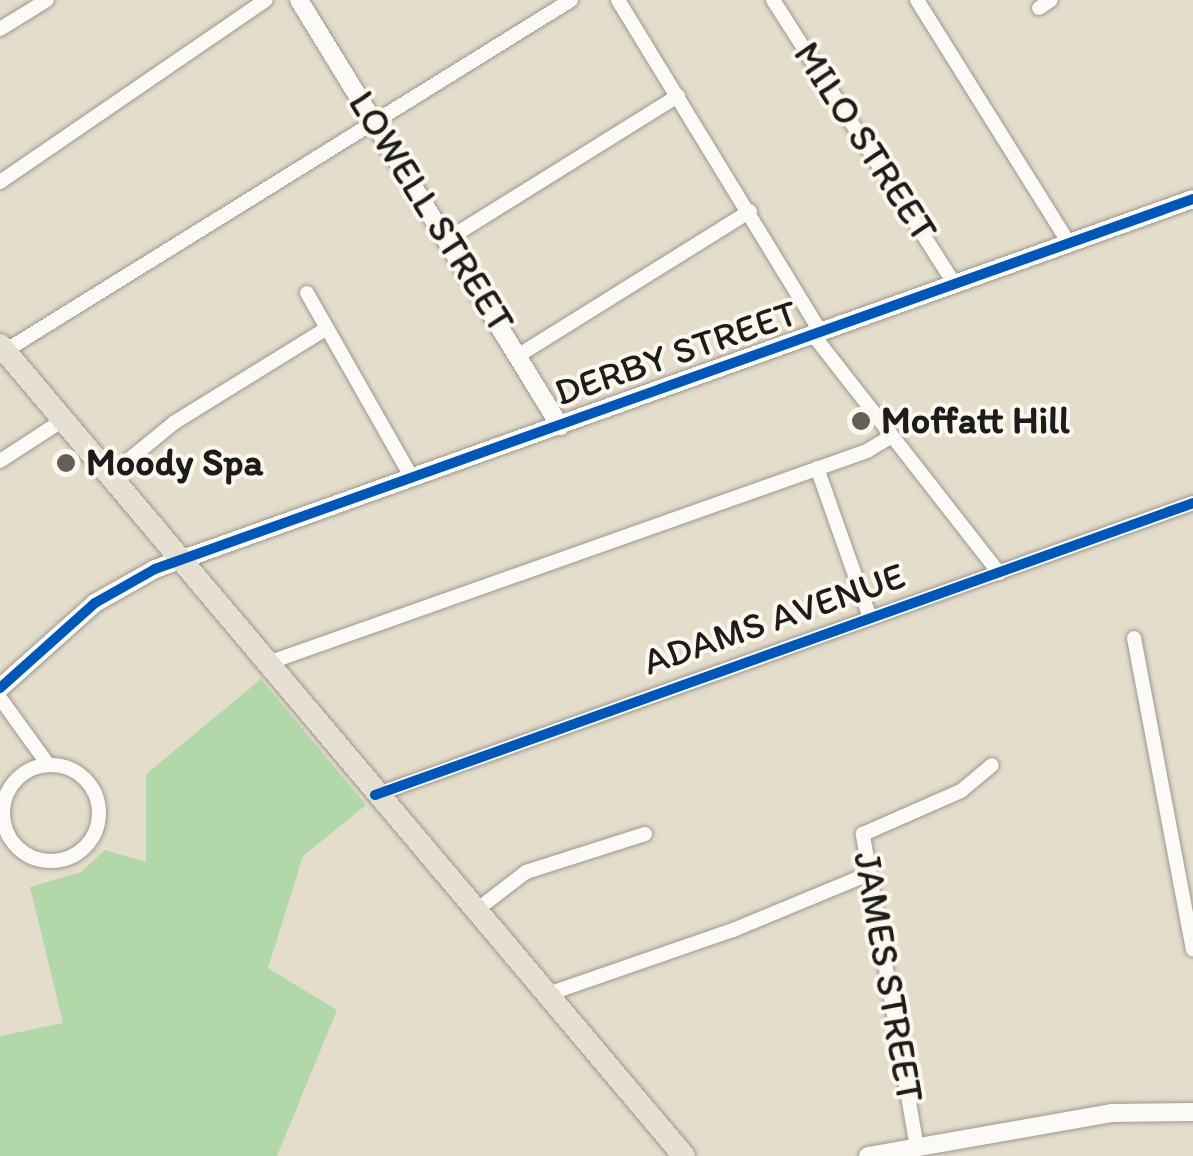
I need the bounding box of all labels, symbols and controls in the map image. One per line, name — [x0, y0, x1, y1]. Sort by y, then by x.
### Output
street label: MILO STREET — [784, 34, 946, 250]
street label: LOWELL STREET — [338, 83, 524, 341]
street label: DERBY STREET — [548, 290, 804, 416]
place label: Moffatt Hill — [881, 398, 1070, 444]
marker: Moffatt Hill — [850, 410, 872, 432]
place label: Moody Spa — [86, 440, 263, 486]
marker: Moody Spa — [55, 452, 77, 474]
street label: ADAMS AVENUE — [638, 553, 910, 685]
street label: JAMES STREET — [844, 848, 932, 1106]

